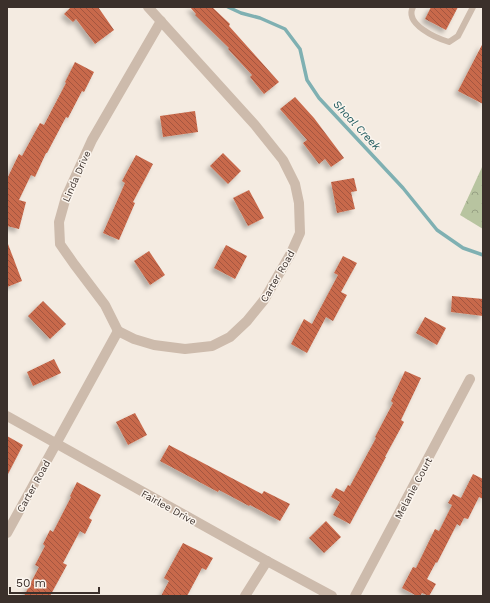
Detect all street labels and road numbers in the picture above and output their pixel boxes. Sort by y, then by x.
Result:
street label: Linda Drive [60,149,93,203]
street label: Carter Road [258,248,297,304]
street label: Melanie Court [393,455,435,521]
street label: Carter Road [15,458,52,514]
street label: Fairlee Drive [139,488,198,527]

